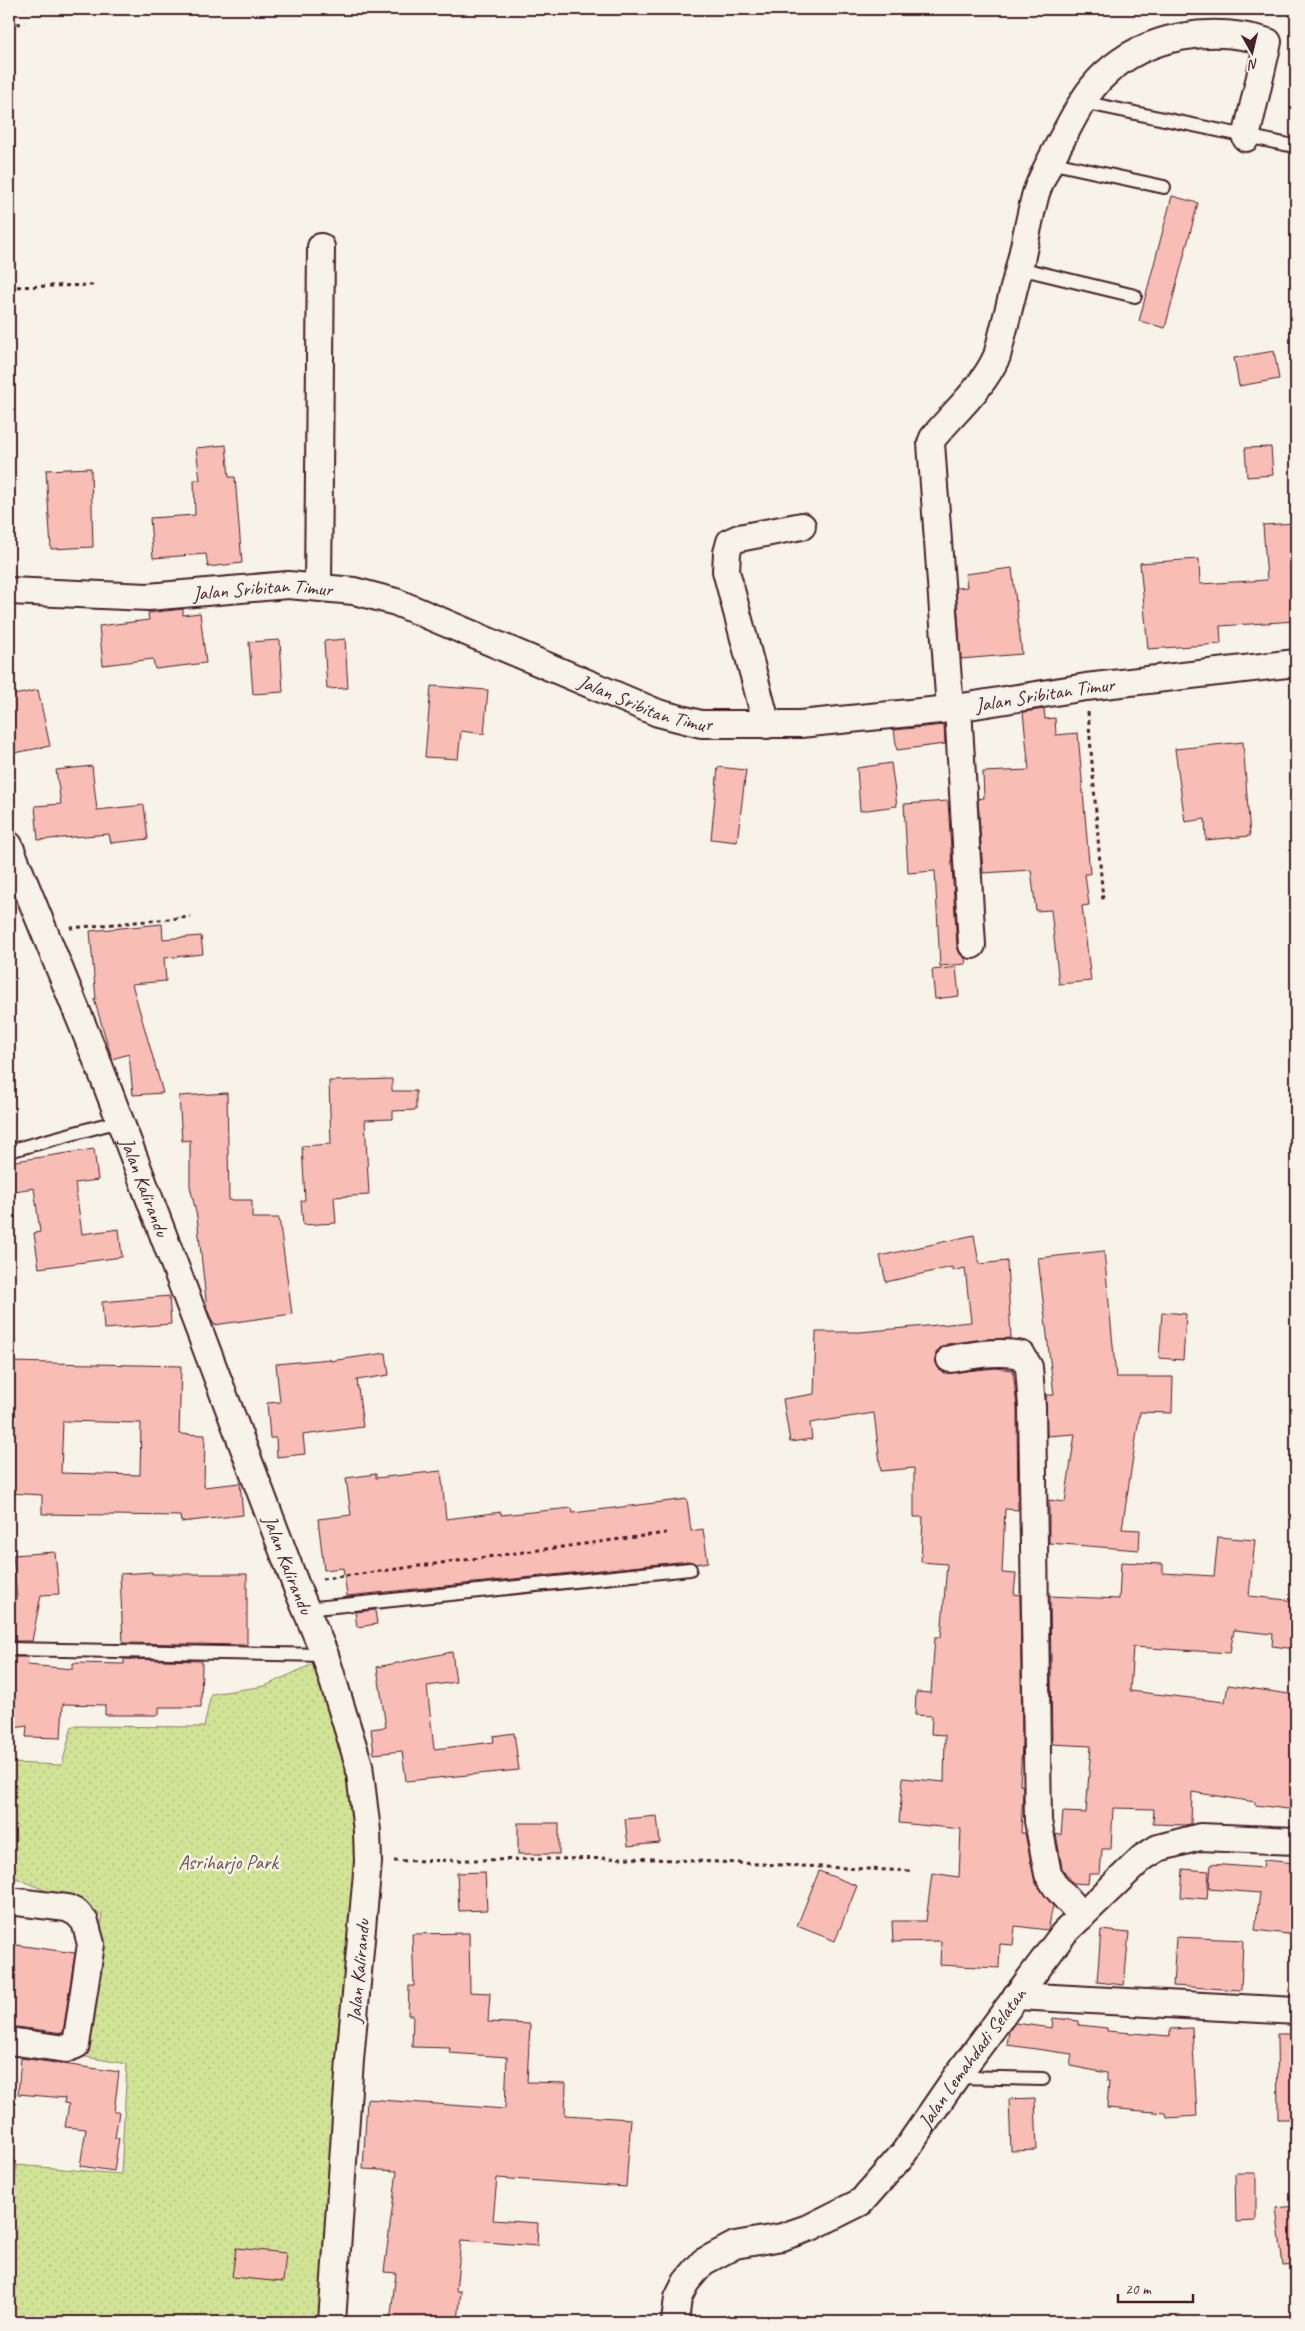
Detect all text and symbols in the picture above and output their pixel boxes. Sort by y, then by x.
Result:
north arrow [1228,28,1278,78]
text: N [1246,55,1259,74]
street label: Jalan Sribitan Timur [191,573,335,606]
street label: Jalan Sribitan Timur [574,668,714,738]
street label: Jalan Sribitan Timur [973,672,1117,718]
street label: Jalan Kalirandu [114,1133,175,1242]
street label: Jalan Kalirandu [257,1511,319,1619]
park label: Asriharjo Park [178,1850,279,1875]
street label: Jalan Kalirandu [341,1917,376,2025]
street label: Jalan Lemahdadi Selatan [912,1982,1032,2134]
scale bar [1118,2271,1192,2303]
text: 20 m [1125,2280,1152,2299]

